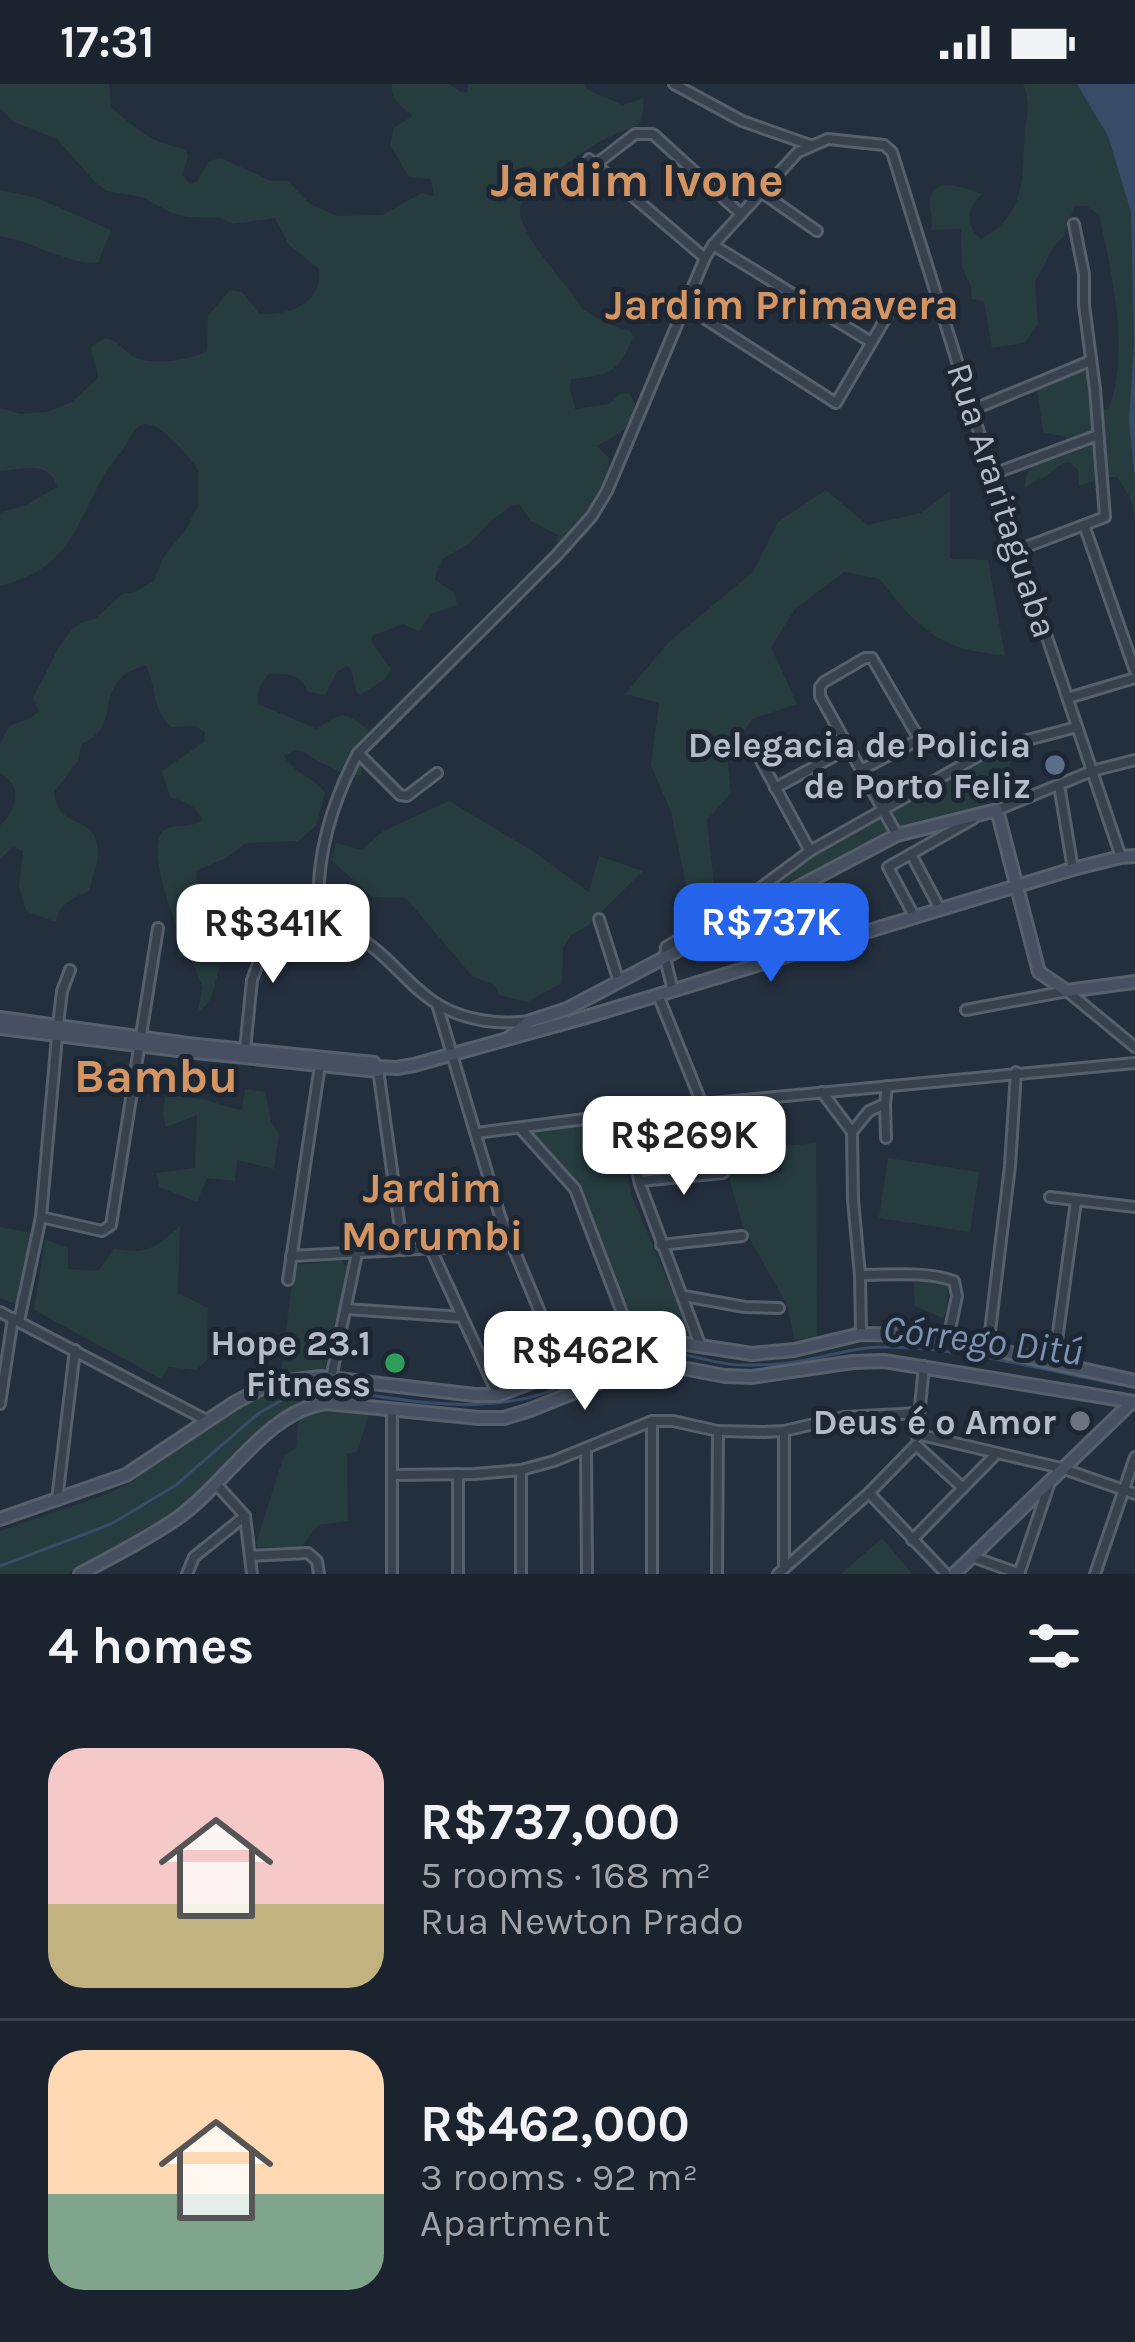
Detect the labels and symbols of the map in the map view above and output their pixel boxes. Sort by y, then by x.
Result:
district label: Jardim Ivone [490,152,784,208]
district label: Jardim Primavera [605,280,959,330]
street label: Rua Araritaguaba [938,358,1066,643]
place label: Delegacia de Policia de Porto Feliz [688,724,1031,807]
marker: Delegacia de Policia de Porto Feliz [1042,752,1068,778]
pin: R$737K [673,883,869,985]
pin: R$341K [175,884,371,986]
district label: Bambu [74,1048,238,1104]
pin: R$269K [586,1096,782,1198]
district label: Jardim Morumbi [341,1163,523,1261]
water label: Córrego Ditú [880,1305,1085,1375]
pin: R$462K [487,1311,683,1413]
place label: Hope 23.1 Fitness [210,1322,371,1405]
marker: Hope 23.1 Fitness [382,1350,408,1376]
place label: Deus é o Amor [813,1401,1056,1443]
marker: Deus é o Amor [1067,1408,1093,1434]

